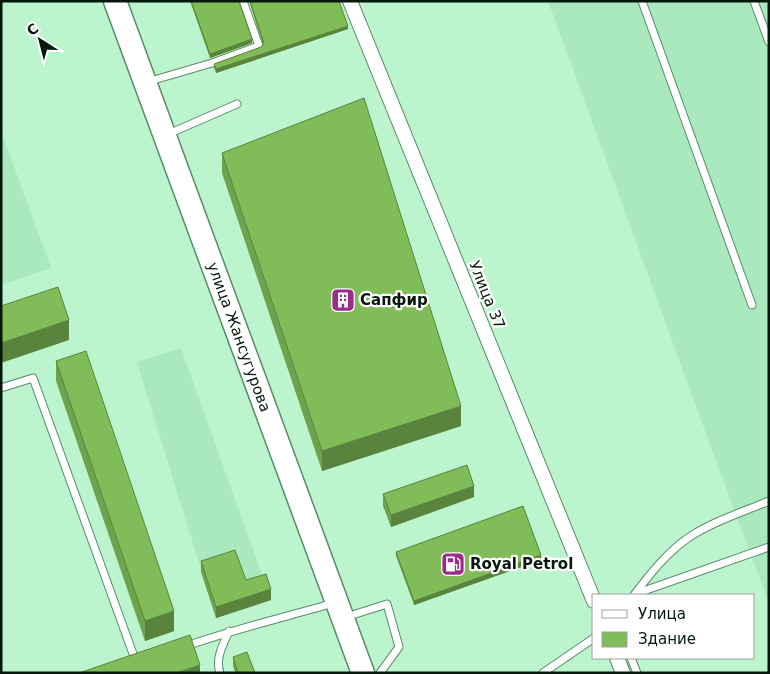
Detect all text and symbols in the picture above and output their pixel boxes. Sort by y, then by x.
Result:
north arrow [15,15,65,65]
text: С [23,20,41,39]
street label: Улица 37 [465,258,509,332]
street label: улица Жансугурова [203,260,275,414]
building icon: Сапфир [330,287,356,313]
place label: Сапфир [360,291,428,309]
fuel station icon: Royal Petrol [440,551,466,577]
place label: Royal Petrol [470,555,573,573]
legend [592,594,755,659]
text: Улица [638,605,686,623]
text: Здание [638,630,696,648]

